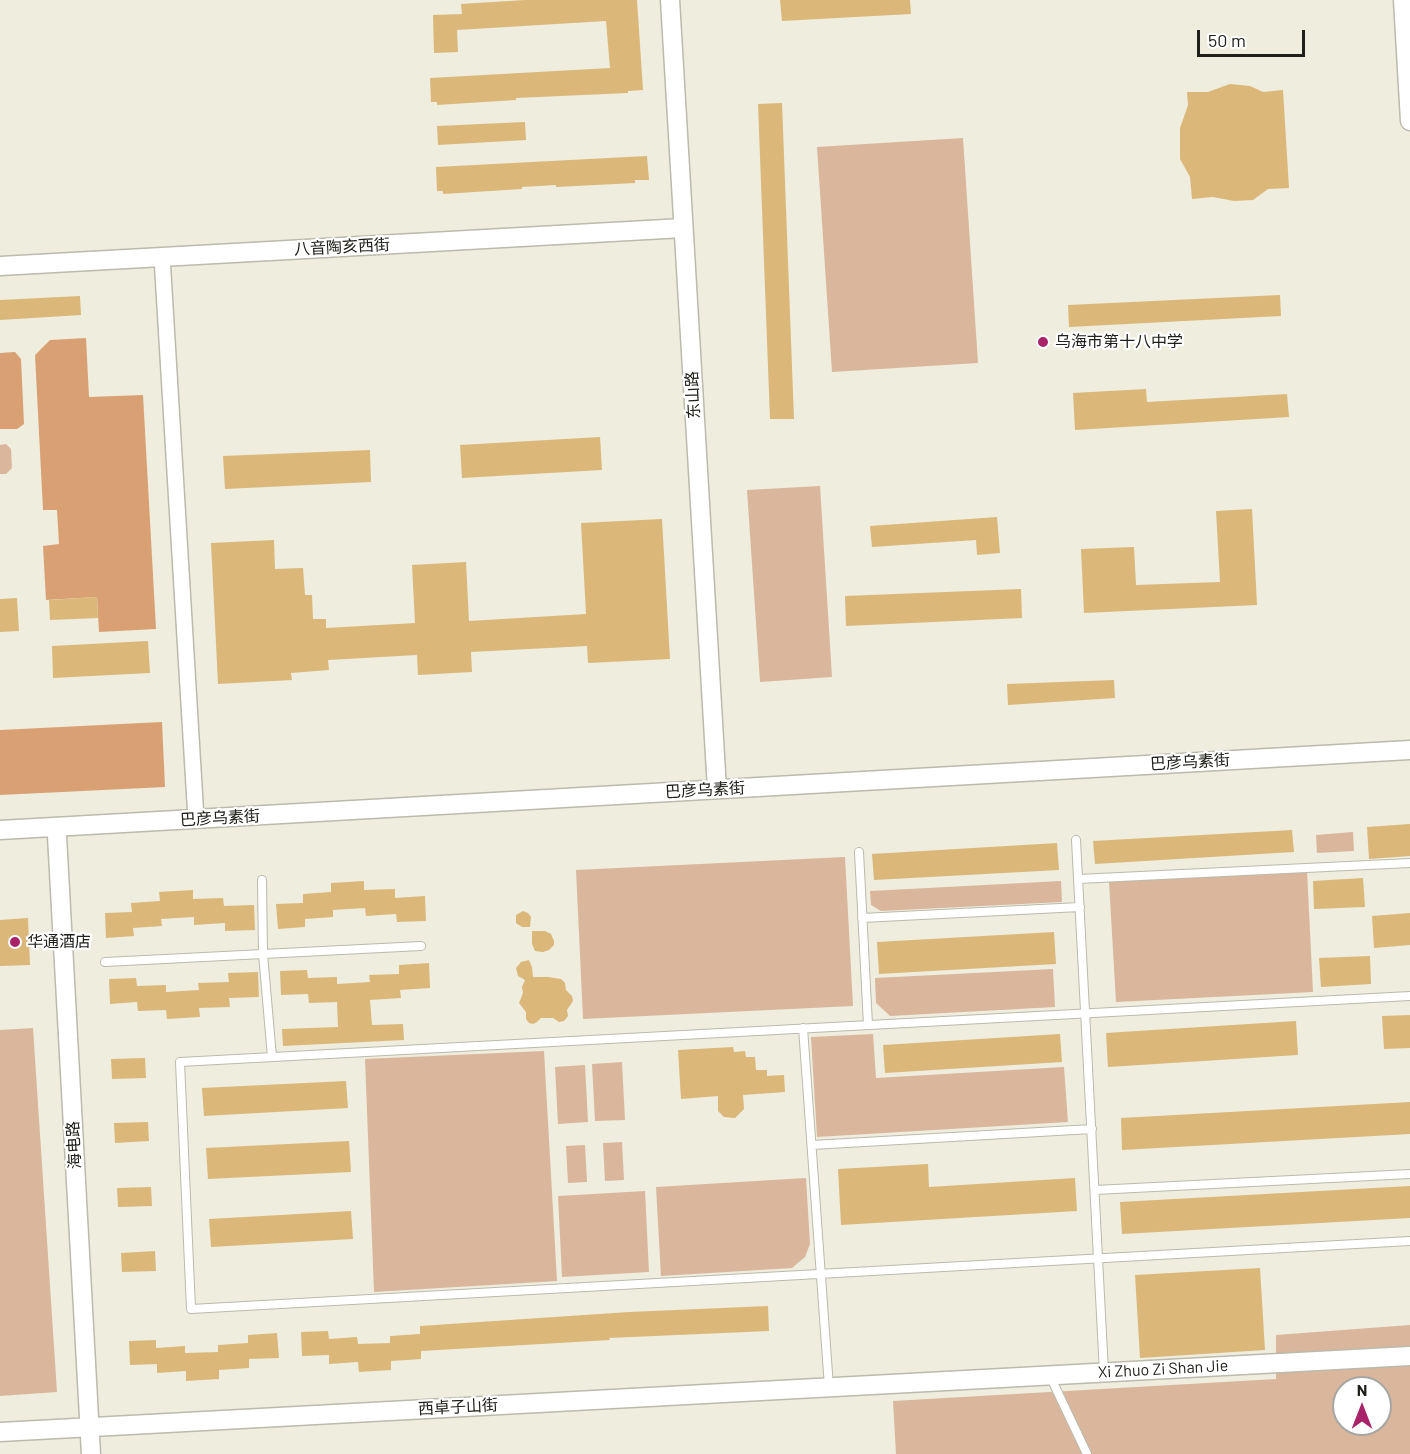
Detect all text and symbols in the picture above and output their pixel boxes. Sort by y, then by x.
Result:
scale bar [1200,18,1308,56]
text: 50 m [1208,29,1246,51]
street label: 八音陶亥西街 [294,235,390,259]
place label: 乌海市第十八中学 [1055,332,1183,352]
marker: 乌海市第十八中学 [1036,335,1050,349]
street label: 东山路 [682,371,704,419]
street label: 巴彦乌素街 [1150,750,1230,774]
street label: 巴彦乌素街 [665,778,745,802]
street label: 巴彦乌素街 [180,806,260,830]
place label: 华通酒店 [27,932,91,952]
marker: 华通酒店 [8,935,22,949]
street label: 海电路 [63,1121,85,1169]
street label: Xi Zhuo Zi Shan Jie [1097,1356,1229,1382]
north arrow [1332,1376,1392,1436]
text: N [1357,1380,1367,1399]
street label: 西卓子山街 [418,1395,498,1419]

